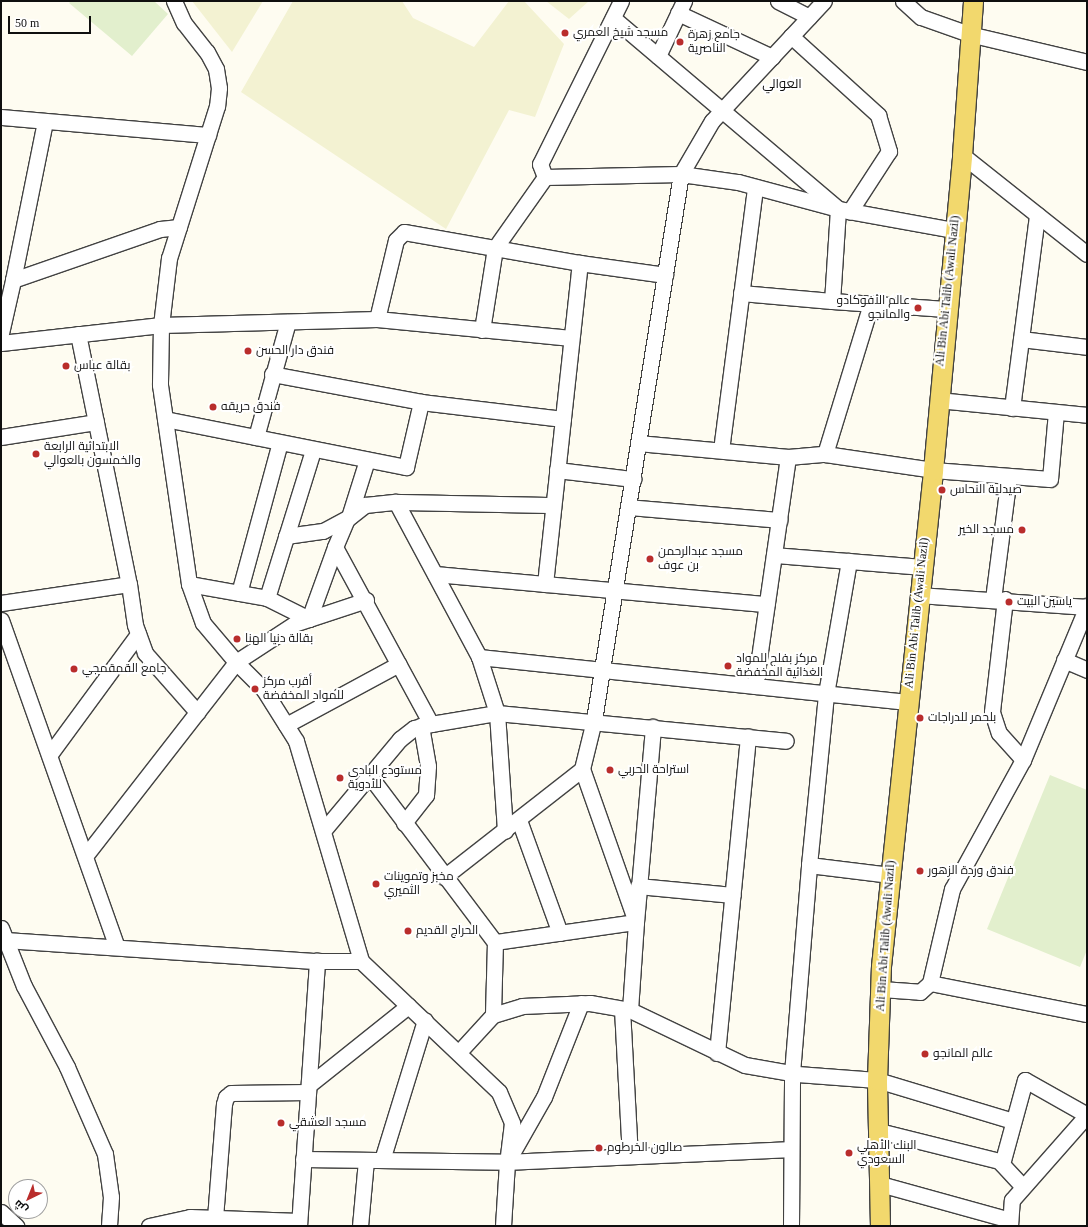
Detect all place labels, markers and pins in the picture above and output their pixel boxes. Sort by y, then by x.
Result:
place label: مسجد شيخ العمري [573,26,668,40]
marker: مسجد شيخ العمري [560,28,570,38]
place label: جامع زهرة الناصرية [688,28,740,56]
marker: جامع زهرة الناصرية [675,37,685,47]
place label: عالم الأفوكادو والمانجو [837,294,910,322]
marker: عالم الأفوكادو والمانجو [913,303,923,313]
place label: فندق دار الحسن [256,344,334,358]
marker: فندق دار الحسن [243,346,253,356]
place label: بقالة عباس [74,359,130,373]
marker: بقالة عباس [61,361,71,371]
place label: فندق حريقه [221,400,281,414]
marker: فندق حريقه [208,402,218,412]
place label: الابتدائية الرابعة والخمسون بالعوالي [44,440,141,468]
marker: الابتدائية الرابعة والخمسون بالعوالي [31,449,41,459]
place label: صيدلية النحاس [950,483,1022,497]
marker: صيدلية النحاس [937,485,947,495]
place label: مسجد الخير [958,523,1014,537]
marker: مسجد الخير [1017,525,1027,535]
place label: مسجد عبدالرحمن بن عوف [658,545,743,573]
marker: مسجد عبدالرحمن بن عوف [645,554,655,564]
place label: ياسين البيت [1017,595,1072,609]
marker: ياسين البيت [1004,597,1014,607]
place label: بقالة دنيا الهنا [245,632,313,646]
marker: بقالة دنيا الهنا [232,634,242,644]
place label: مركز بفلح للمواد الغذائية المخفضة [736,652,823,680]
marker: مركز بفلح للمواد الغذائية المخفضة [723,661,733,671]
place label: جامع القمقمجي [82,662,166,676]
marker: جامع القمقمجي [69,664,79,674]
place label: أقرب مركز للمواد المخفضة [263,675,344,703]
marker: أقرب مركز للمواد المخفضة [250,684,260,694]
place label: بلحمر للدراجات [928,711,996,725]
marker: بلحمر للدراجات [915,713,925,723]
place label: استراحة الحربي [618,763,689,777]
place label: مستودع البادى للأدوية [348,764,422,792]
marker: استراحة الحربي [605,765,615,775]
marker: مستودع البادى للأدوية [335,773,345,783]
place label: فندق وردة الزهور [928,864,1014,878]
marker: فندق وردة الزهور [915,866,925,876]
place label: مخبز وتموينات الثميري [384,870,454,898]
marker: مخبز وتموينات الثميري [371,879,381,889]
place label: الحراج القديم [416,924,478,938]
marker: الحراج القديم [403,926,413,936]
place label: عالم المانجو [933,1047,993,1061]
marker: عالم المانجو [920,1049,930,1059]
place label: مسجد العشقي [289,1116,366,1130]
marker: مسجد العشقي [276,1118,286,1128]
place label: البنك الأهلي السعودي [857,1139,917,1167]
place label: صالون الخرطوم [607,1141,682,1155]
marker: صالون الخرطوم [594,1143,604,1153]
marker: البنك الأهلي السعودي [844,1148,854,1158]

